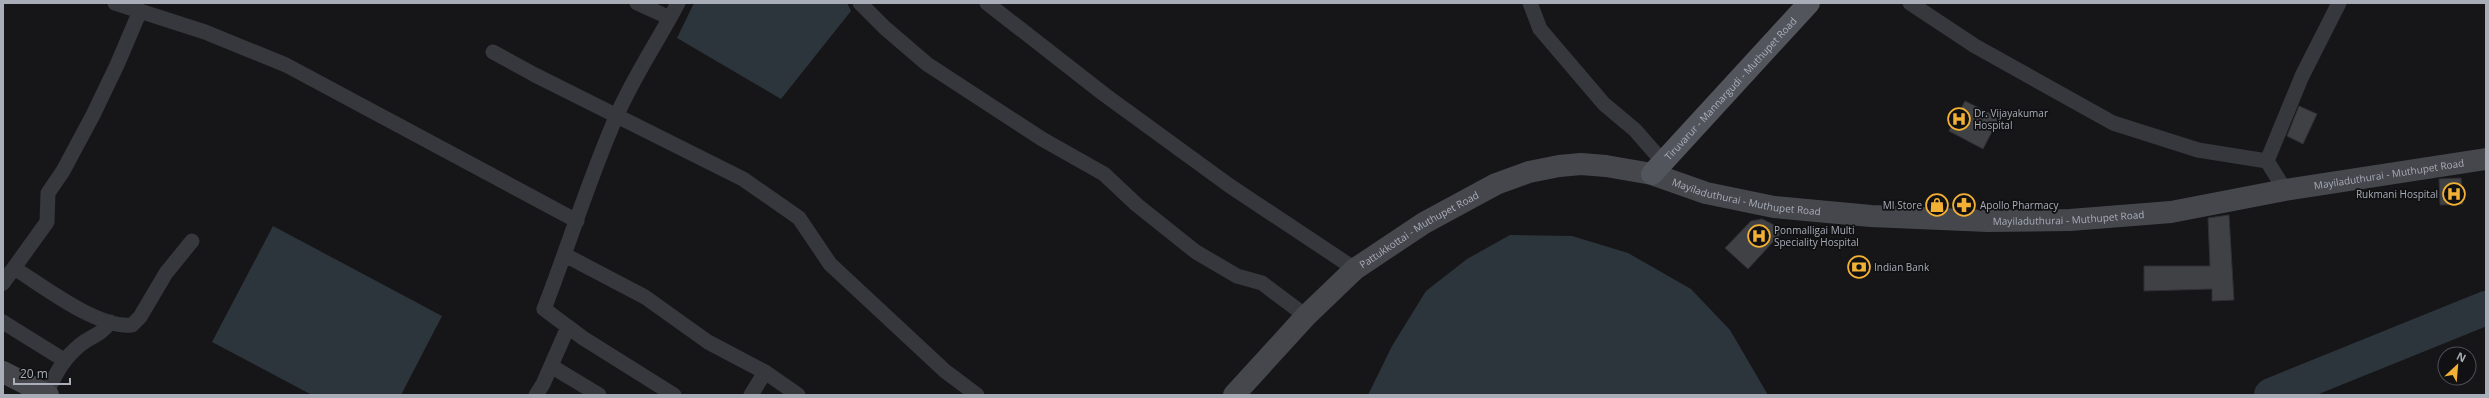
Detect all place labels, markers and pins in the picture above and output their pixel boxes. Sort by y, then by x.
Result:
hospital icon: Dr. Vijayakumar Hospital [1946,106,1972,132]
place label: Dr. Vijayakumar Hospital [1974,106,2048,132]
hospital icon: Rukmani Hospital [2441,181,2467,207]
place label: Rukmani Hospital [2356,187,2438,201]
shop icon: MI Store [1924,192,1950,218]
pharmacy icon: Apollo Pharmacy [1951,192,1977,218]
place label: MI Store [1883,198,1922,212]
place label: Apollo Pharmacy [1980,198,2060,212]
hospital icon: Ponmalligai Multi Speciality Hospital [1746,223,1772,249]
place label: Ponmalligai Multi Speciality Hospital [1774,223,1859,249]
bank icon: Indian Bank [1846,254,1872,280]
place label: Indian Bank [1874,260,1930,274]

